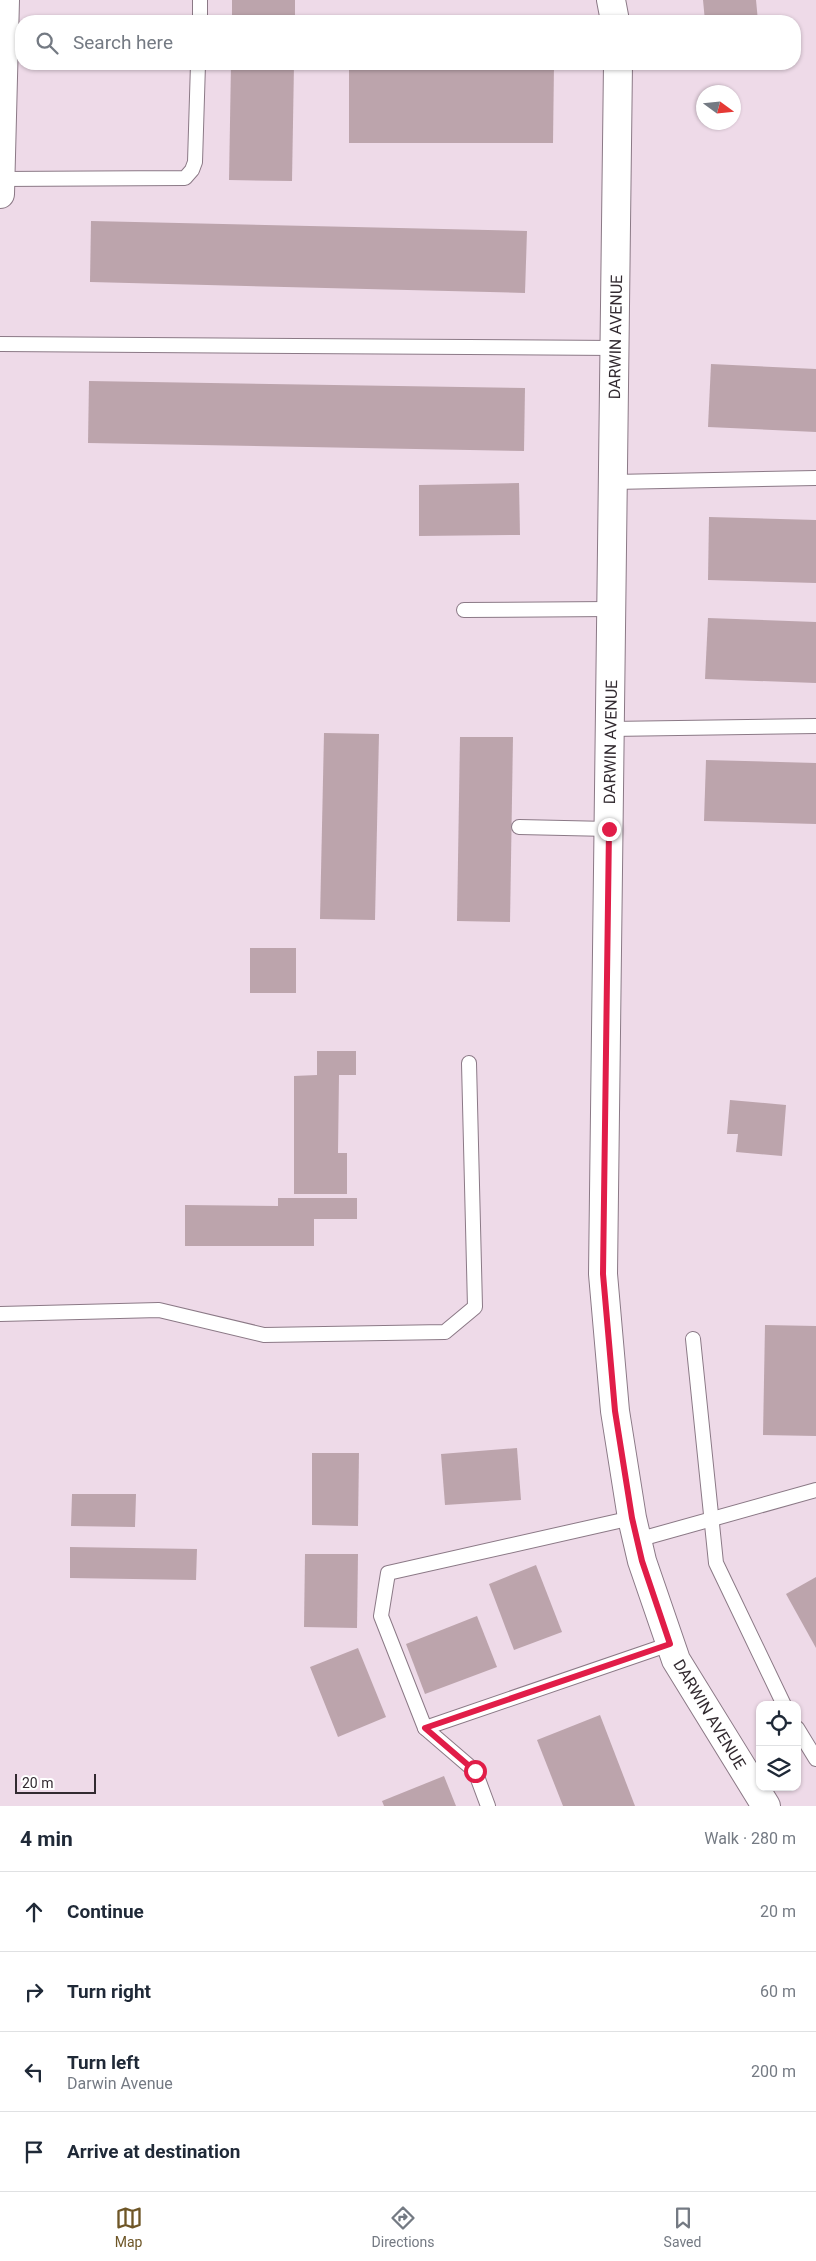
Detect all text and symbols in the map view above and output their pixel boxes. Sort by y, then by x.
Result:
search box [15,15,801,70]
icon: search [33,29,61,57]
text: Search here [73,31,173,54]
north arrow [696,85,741,130]
street label: DARWIN AVENUE [605,275,626,399]
street label: DARWIN AVENUE [600,680,621,804]
route end [598,818,621,841]
street label: DARWIN AVENUE [669,1656,750,1773]
map controls [756,1701,801,1791]
button: locate [756,1701,801,1746]
button: layers [756,1746,801,1791]
route start [464,1760,487,1783]
scale bar [15,1771,96,1794]
text: 20 m [22,1775,54,1791]
text: 4 min [20,1827,73,1851]
text: Walk · 280 m [704,1829,796,1848]
icon: ahead [20,1898,48,1926]
text: Continue [67,1900,144,1923]
text: 20 m [760,1902,796,1921]
icon: right [20,1978,48,2006]
text: Turn right [67,1980,151,2003]
text: 60 m [760,1982,796,2001]
text: Turn left [67,2051,140,2074]
icon: left [20,2058,48,2086]
text: 200 m [751,2062,796,2081]
text: Darwin Avenue [67,2074,173,2093]
icon: arrive [20,2138,48,2166]
text: Arrive at destination [67,2140,240,2163]
tab: Map [115,2204,143,2250]
tab: Directions [372,2204,435,2250]
tab: Saved [664,2204,701,2250]

